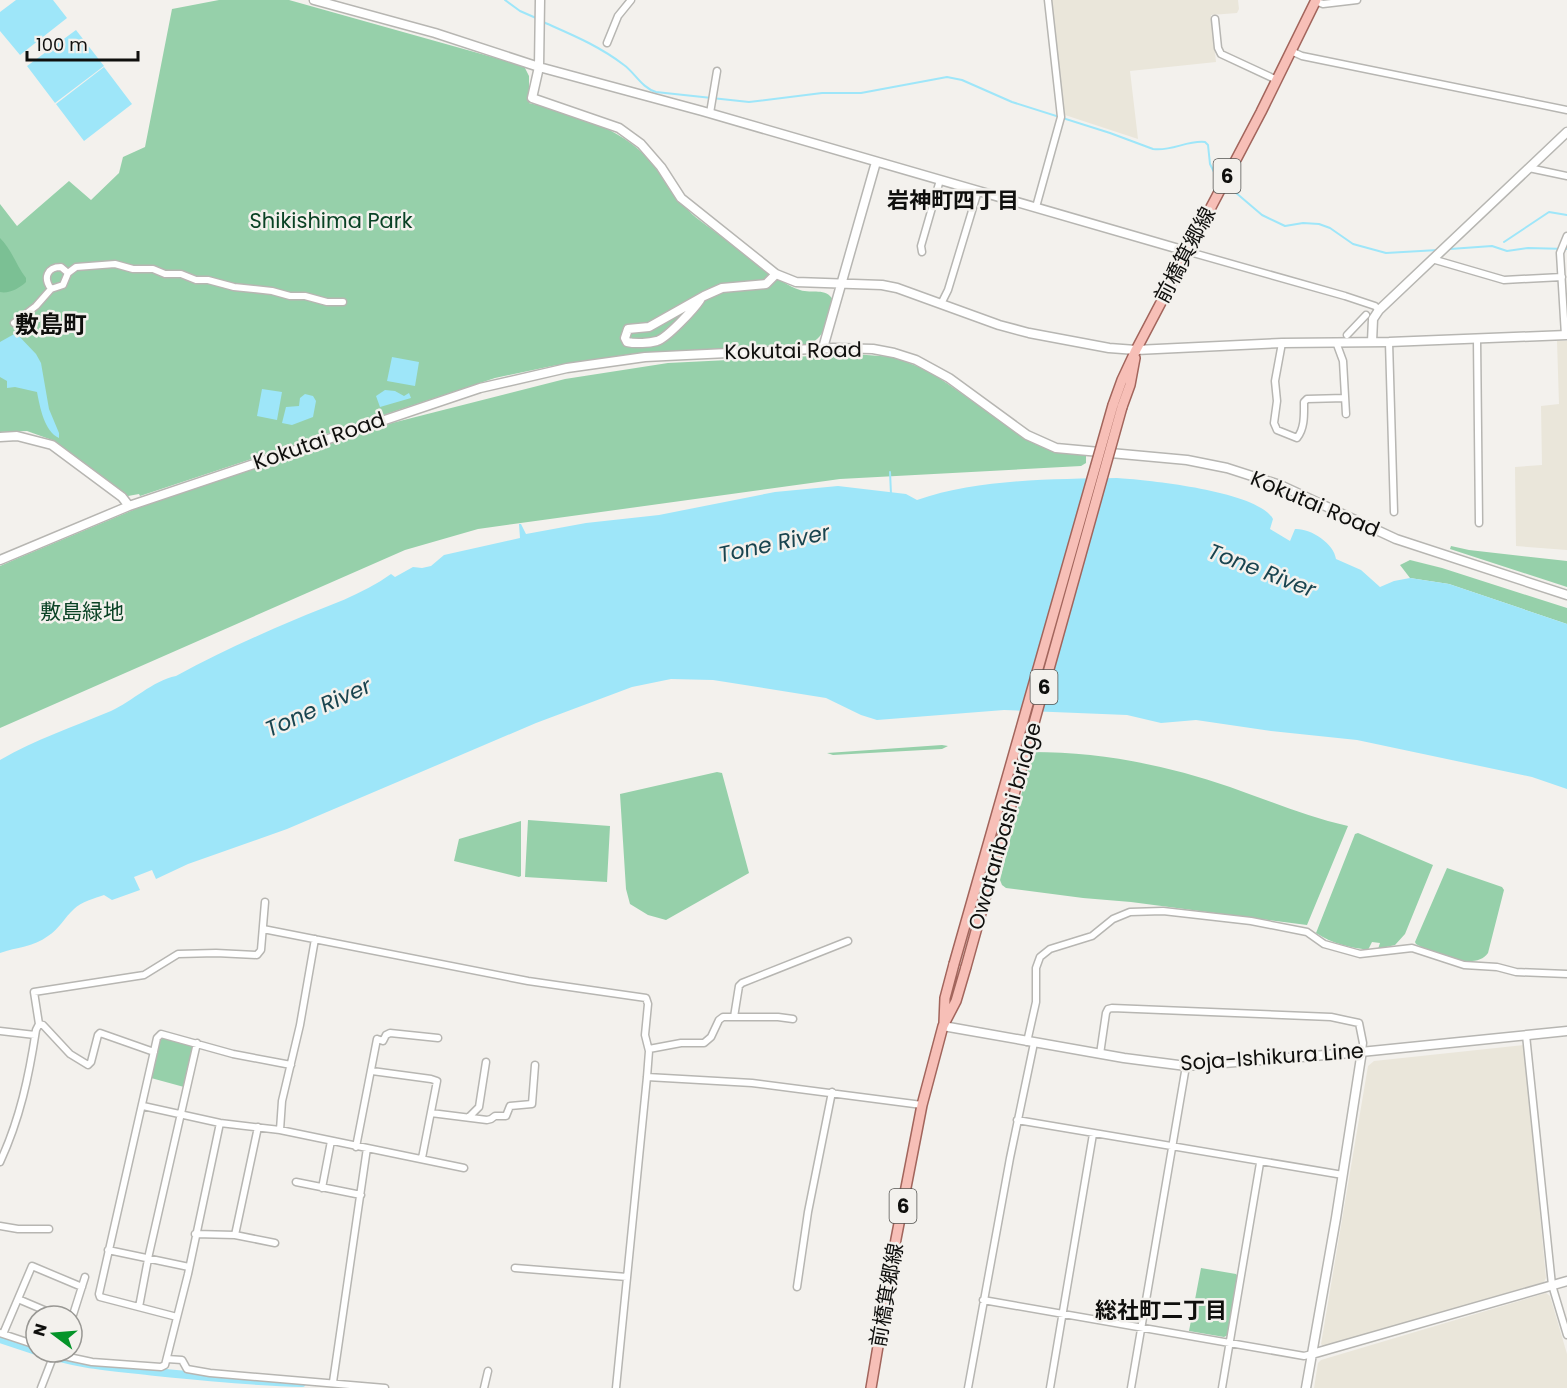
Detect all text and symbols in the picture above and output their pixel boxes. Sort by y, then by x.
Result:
scale bar [27,24,138,62]
text: 100 m [36,32,88,57]
road number: 6 [1214,159,1240,193]
district label: 岩神町四丁目 [887,185,1019,216]
street label: 前橋箕郷線 [1147,202,1222,308]
park label: Shikishima Park [250,206,413,235]
district label: 敷島町 [15,308,87,341]
street label: Kokutai Road [724,335,862,366]
street label: Kokutai Road [249,404,389,477]
street label: Kokutai Road [1246,463,1384,544]
water label: Tone River [716,516,833,570]
water label: Tone River [1203,536,1321,606]
park label: 敷島緑地 [40,597,124,626]
water label: Tone River [260,670,377,745]
road number: 6 [1030,670,1058,704]
street label: Owataribashi bridge [961,719,1048,933]
street label: Soja-Ishikura Line [1179,1036,1365,1077]
road number: 6 [890,1189,916,1223]
street label: 前橋箕郷線 [863,1241,910,1349]
district label: 総社町二丁目 [1095,1295,1227,1326]
north arrow [24,1304,84,1364]
text: N [27,1321,53,1339]

